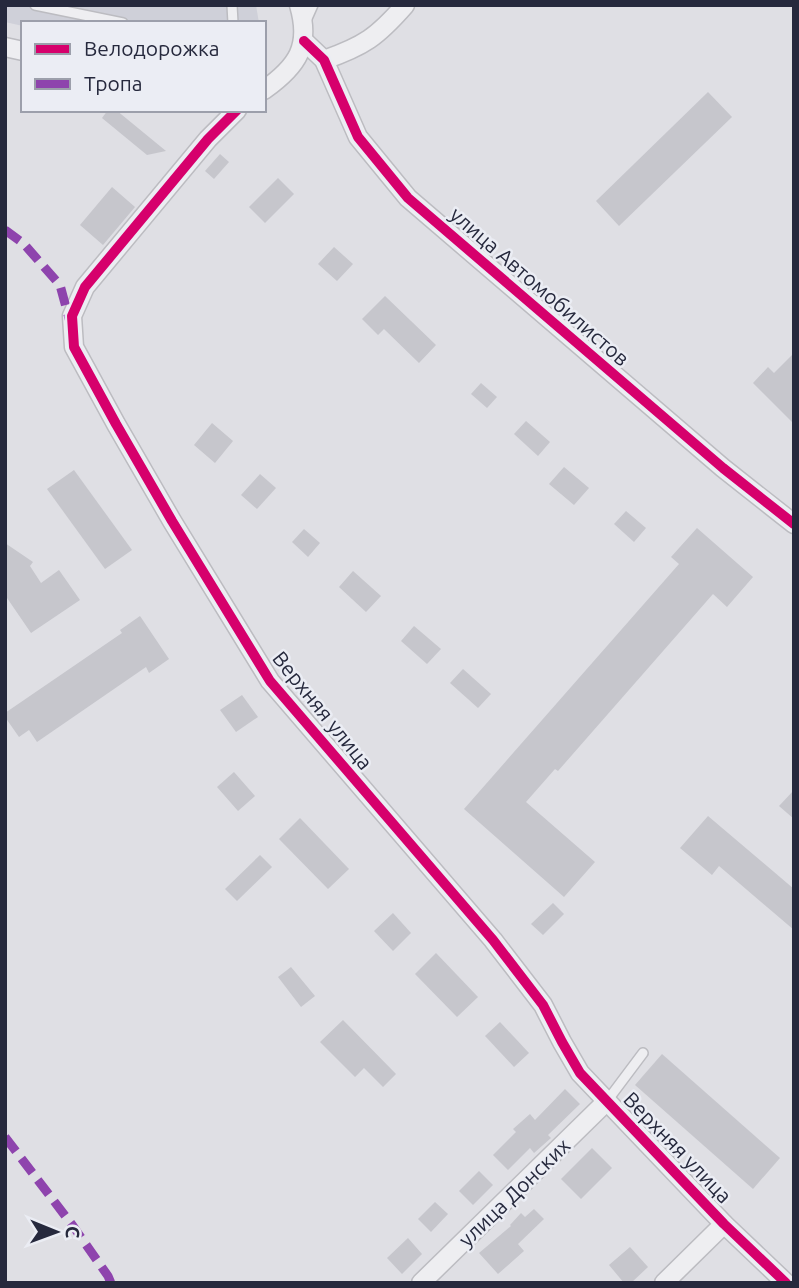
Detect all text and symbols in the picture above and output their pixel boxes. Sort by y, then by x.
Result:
legend [21,21,266,112]
text: Велодорожка [84,36,220,60]
text: Тропа [84,71,143,95]
street label: улица Автомобилистов [446,202,634,370]
street label: Верхняя улица [268,646,378,774]
street label: Верхняя улица [619,1087,737,1207]
street label: улица Донских [453,1133,575,1251]
north arrow [21,1197,91,1267]
text: С [62,1226,84,1239]

